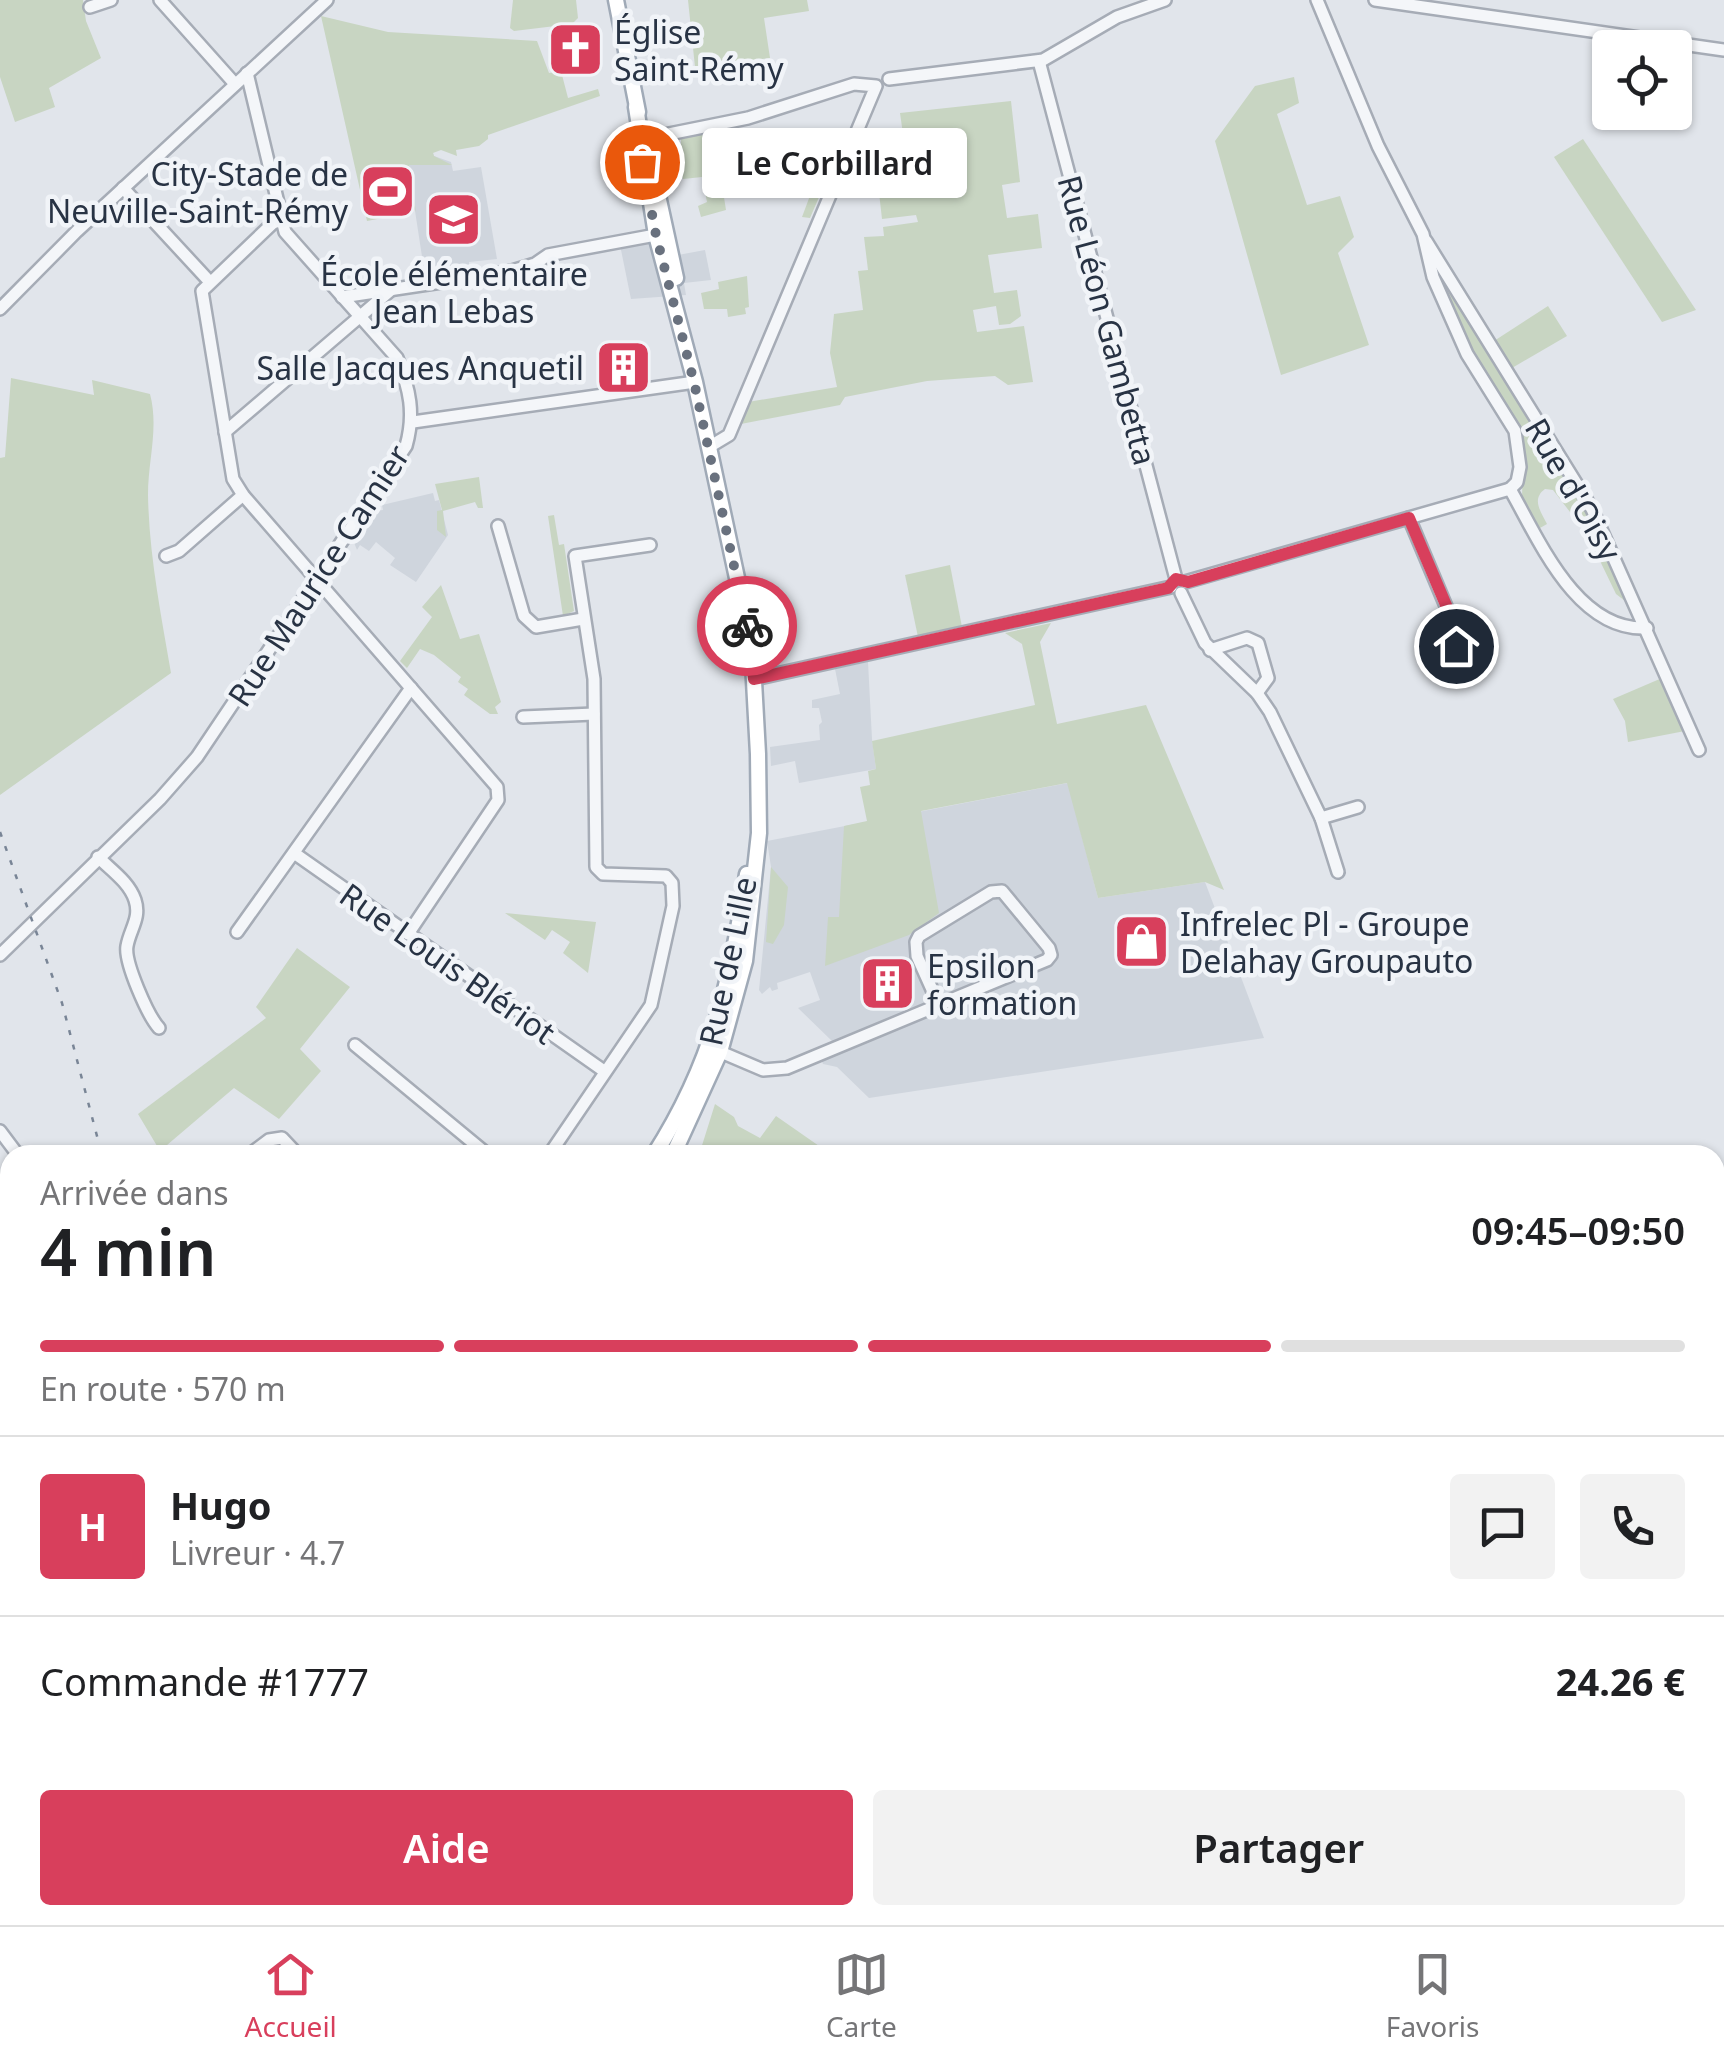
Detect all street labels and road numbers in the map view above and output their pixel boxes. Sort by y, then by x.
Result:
street label: Rue Léon Gambetta [1049,170,1167,470]
street label: Rue d'Oisy [1516,410,1632,569]
street label: Rue Maurice Camier [217,436,419,714]
street label: Rue Louis Blériot [332,873,564,1053]
street label: Rue de Lille [688,873,766,1049]

